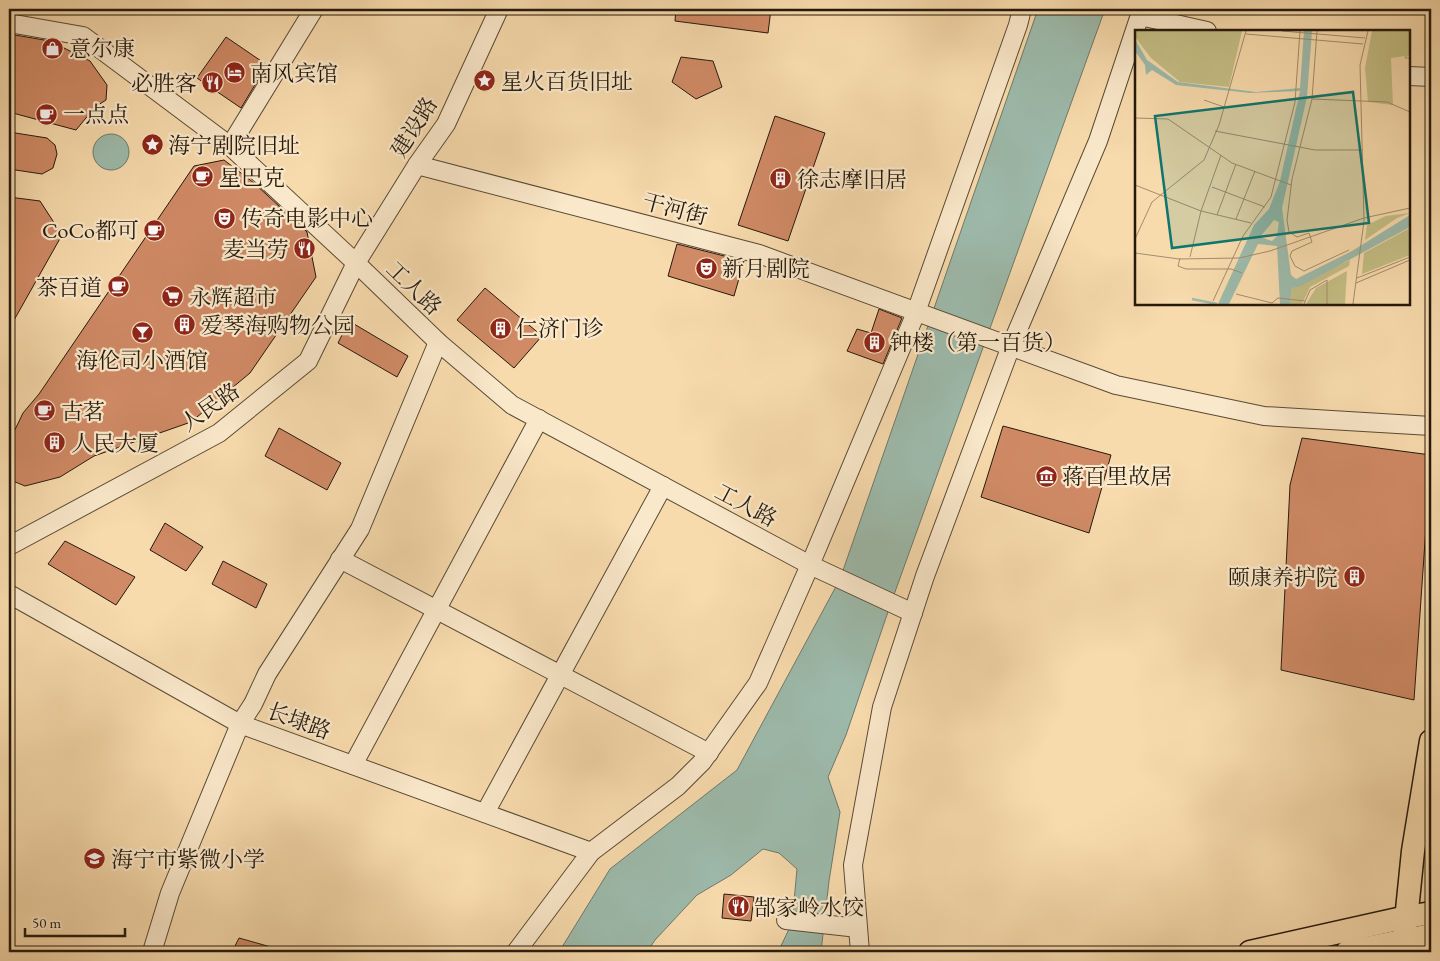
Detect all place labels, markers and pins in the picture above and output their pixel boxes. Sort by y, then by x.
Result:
place label: 意尔康 [69,34,135,63]
shop icon: 意尔康 [41,36,65,60]
place label: 南风宾馆 [250,59,338,88]
hotel icon: 南风宾馆 [222,61,246,85]
place label: 星火百货旧址 [501,67,633,96]
place label: 必胜客 [131,69,197,98]
place icon: 星火百货旧址 [473,69,497,93]
restaurant icon: 必胜客 [201,71,225,95]
place label: 一点点 [63,100,129,129]
cafe icon: 一点点 [35,102,59,126]
place label: 海宁剧院旧址 [168,131,300,160]
place icon: 海宁剧院旧址 [140,133,164,157]
place label: 星巴克 [219,163,285,192]
cafe icon: 星巴克 [191,165,215,189]
place label: 徐志摩旧居 [797,165,907,194]
building icon: 徐志摩旧居 [769,167,793,191]
place label: 传奇电影中心 [241,204,373,233]
theatre icon: 传奇电影中心 [213,206,237,230]
place label: CoCo都可 [42,216,139,245]
cafe icon: CoCo都可 [143,218,167,242]
place label: 麦当劳 [223,235,289,264]
restaurant icon: 麦当劳 [293,237,317,261]
place label: 新月剧院 [722,254,810,283]
theatre icon: 新月剧院 [694,256,718,280]
place label: 茶百道 [36,273,102,302]
cafe icon: 茶百道 [106,275,130,299]
place label: 永辉超市 [189,283,277,312]
supermarket icon: 永辉超市 [161,285,185,309]
place label: 爱琴海购物公园 [201,311,355,340]
building icon: 爱琴海购物公园 [173,313,197,337]
place label: 仁济门诊 [516,314,604,343]
building icon: 仁济门诊 [488,316,512,340]
bar icon: 海伦司小酒馆 [130,321,154,345]
place label: 钟楼（第一百货） [890,328,1066,357]
building icon: 钟楼（第一百货） [862,330,886,354]
place label: 海伦司小酒馆 [76,346,208,375]
place label: 古茗 [61,397,105,426]
cafe icon: 古茗 [33,399,57,423]
place label: 人民大厦 [71,429,159,458]
building icon: 人民大厦 [43,431,67,455]
place label: 蒋百里故居 [1062,462,1172,491]
museum icon: 蒋百里故居 [1034,464,1058,488]
place label: 颐康养护院 [1228,563,1338,592]
building icon: 颐康养护院 [1342,565,1366,589]
place label: 海宁市紫微小学 [111,845,265,874]
school or university icon: 海宁市紫微小学 [83,847,107,871]
place label: 郜家岭水饺 [754,893,864,922]
restaurant icon: 郜家岭水饺 [726,895,750,919]

